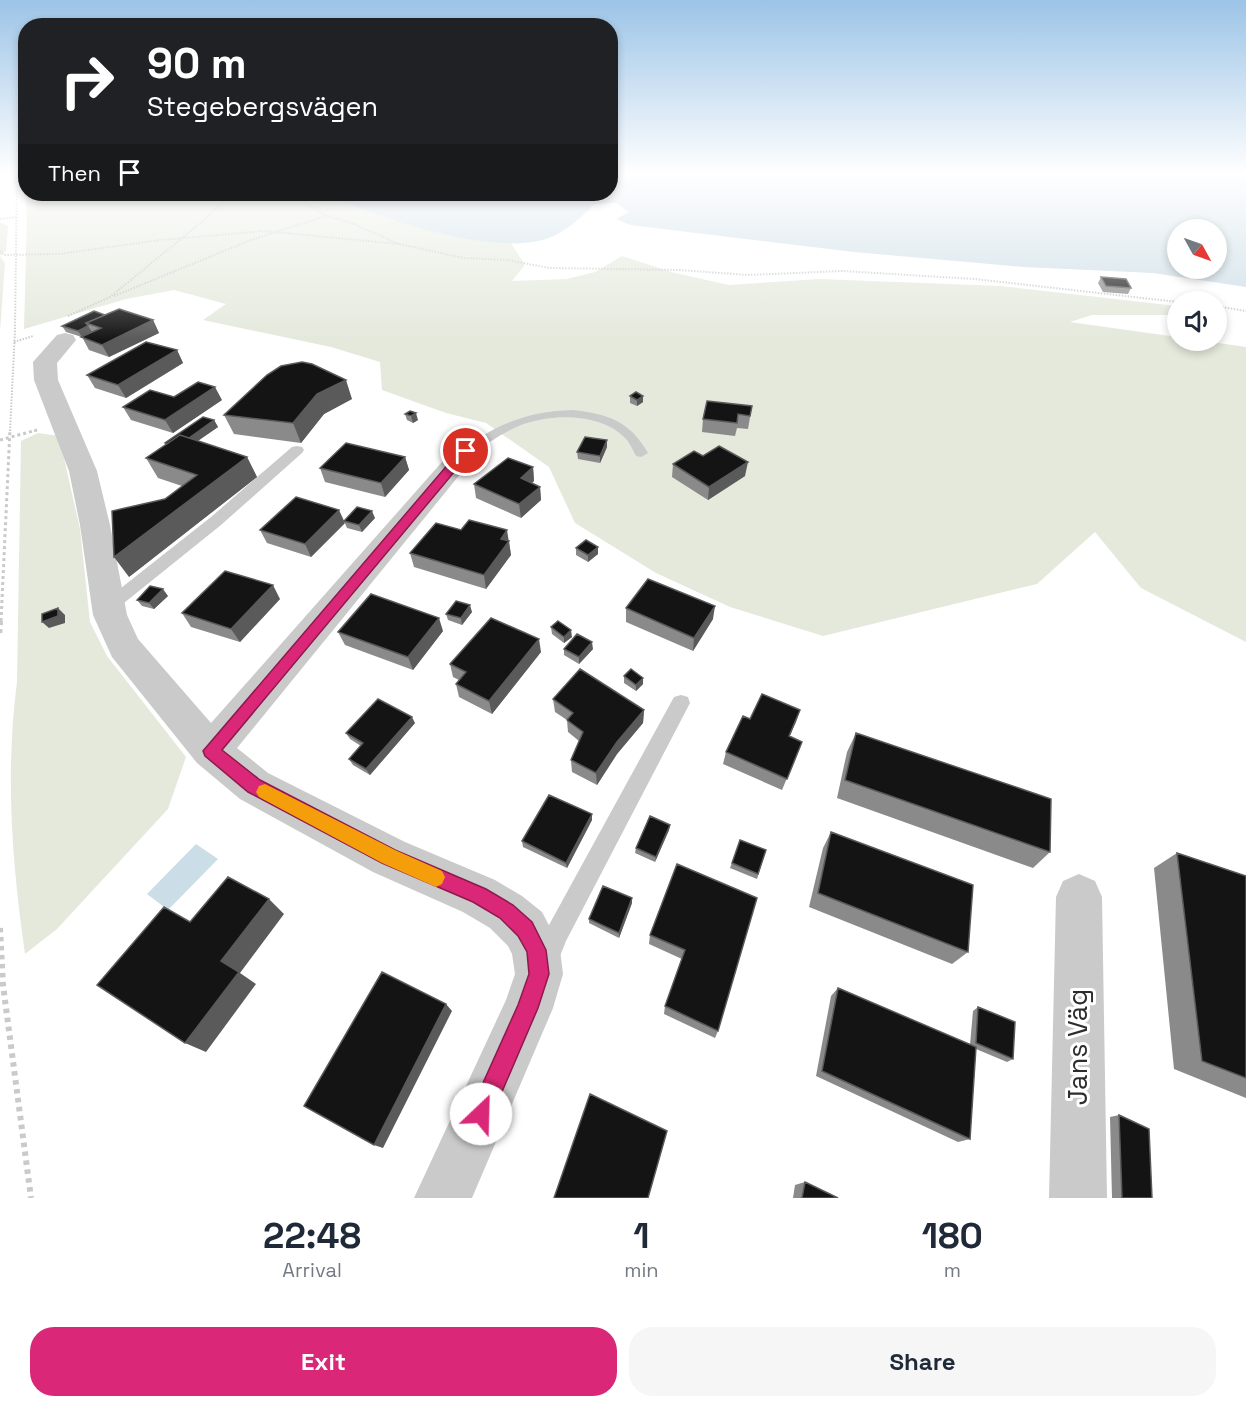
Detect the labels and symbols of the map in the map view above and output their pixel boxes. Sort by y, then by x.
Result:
north arrow [1167,219,1227,279]
pin [440,425,491,476]
street label: Jans Väg [1060,989,1095,1105]
position arrow [449,1082,513,1146]

